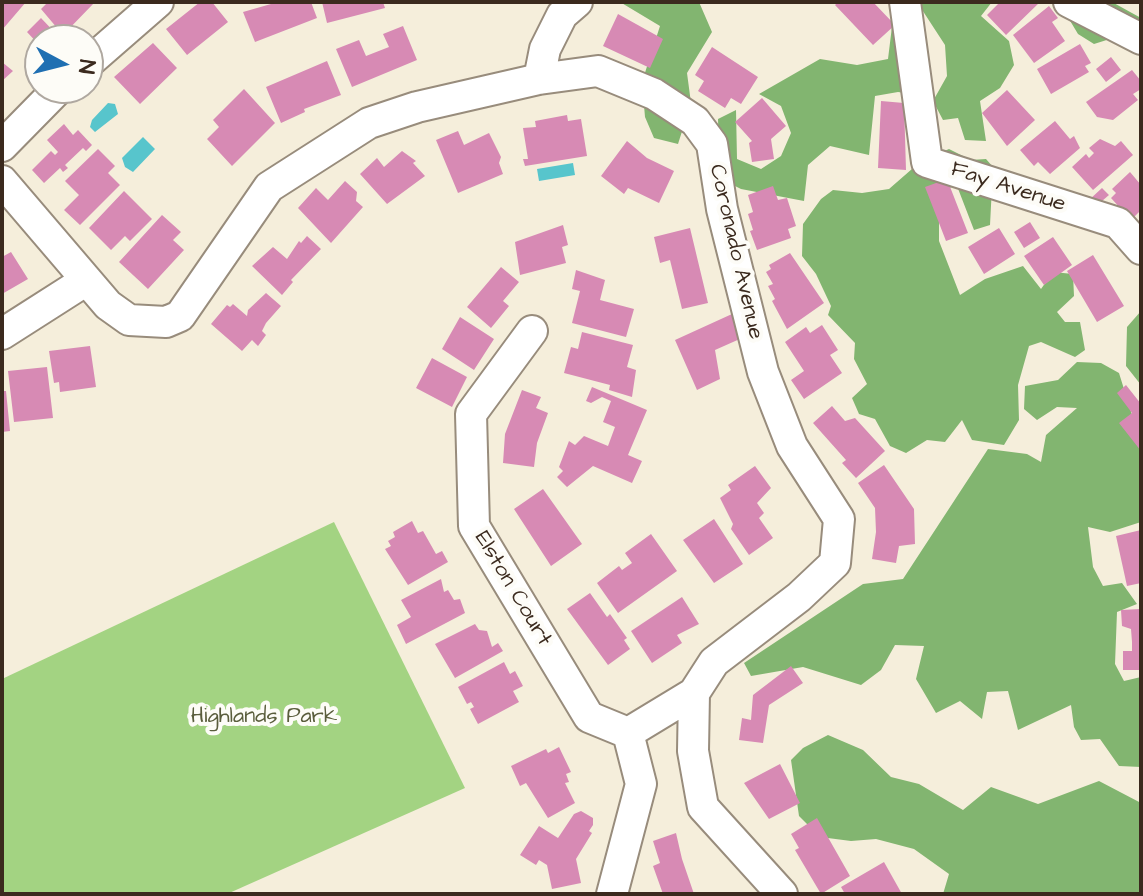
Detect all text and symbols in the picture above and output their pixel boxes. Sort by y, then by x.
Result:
north arrow [24,24,104,104]
text: N [70,58,103,75]
street label: Fay Avenue [947,157,1069,219]
street label: Coronado Avenue [702,162,768,342]
street label: Elston Court [468,527,556,651]
park label: Highlands Park [191,704,337,730]

